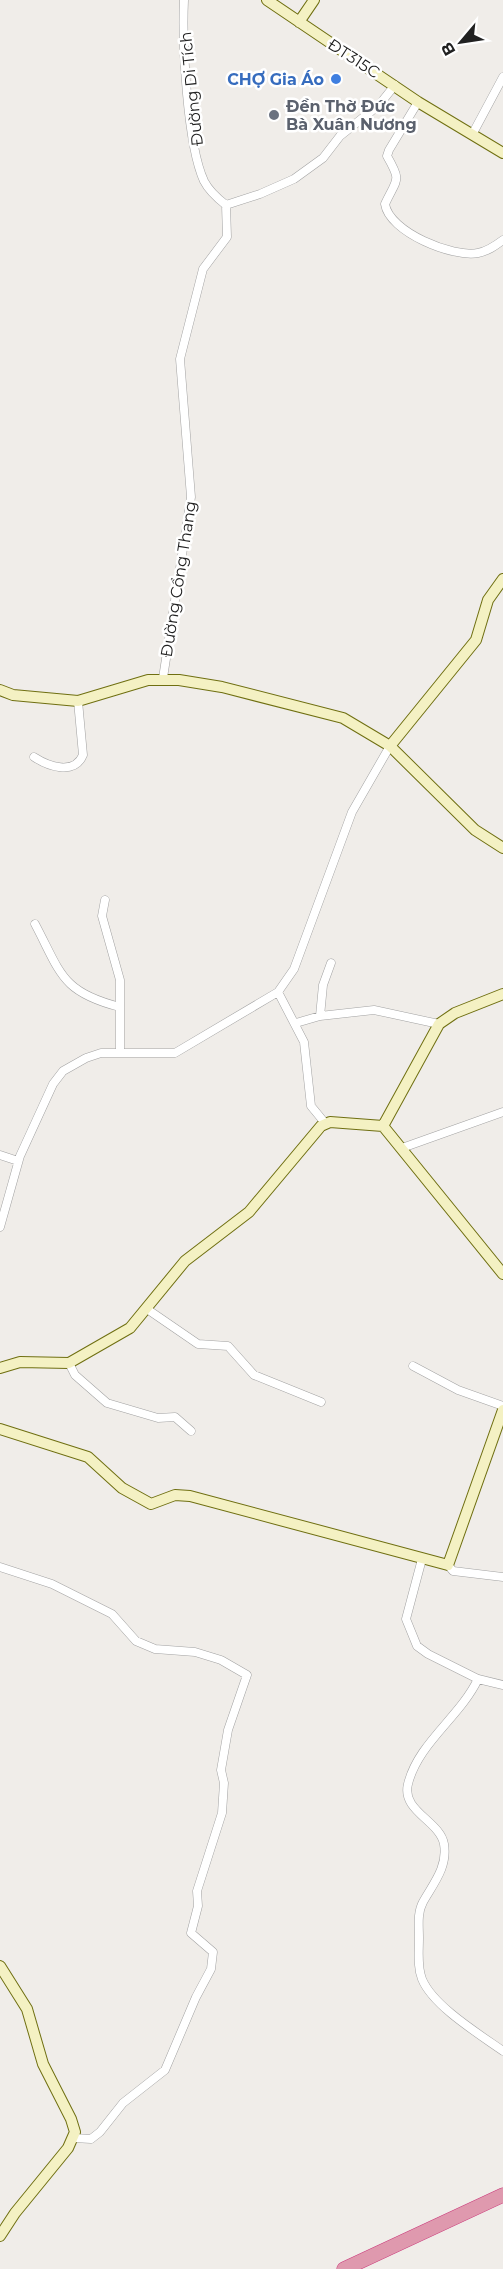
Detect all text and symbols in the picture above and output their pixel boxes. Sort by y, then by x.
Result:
north arrow [431,12,491,72]
street label: Đường Di Tích [176,31,207,147]
street label: ĐT315C [324,35,383,82]
text: B [437,39,460,59]
place label: CHỢ Gia Áo [227,70,324,89]
marker: CHỢ Gia Áo [329,72,343,86]
place label: Đền Thờ Đức Bà Xuân Nương [286,97,417,134]
marker: Đền Thờ Đức Bà Xuân Nương [267,108,281,122]
street label: Đường Cổng Thang [157,500,200,659]

